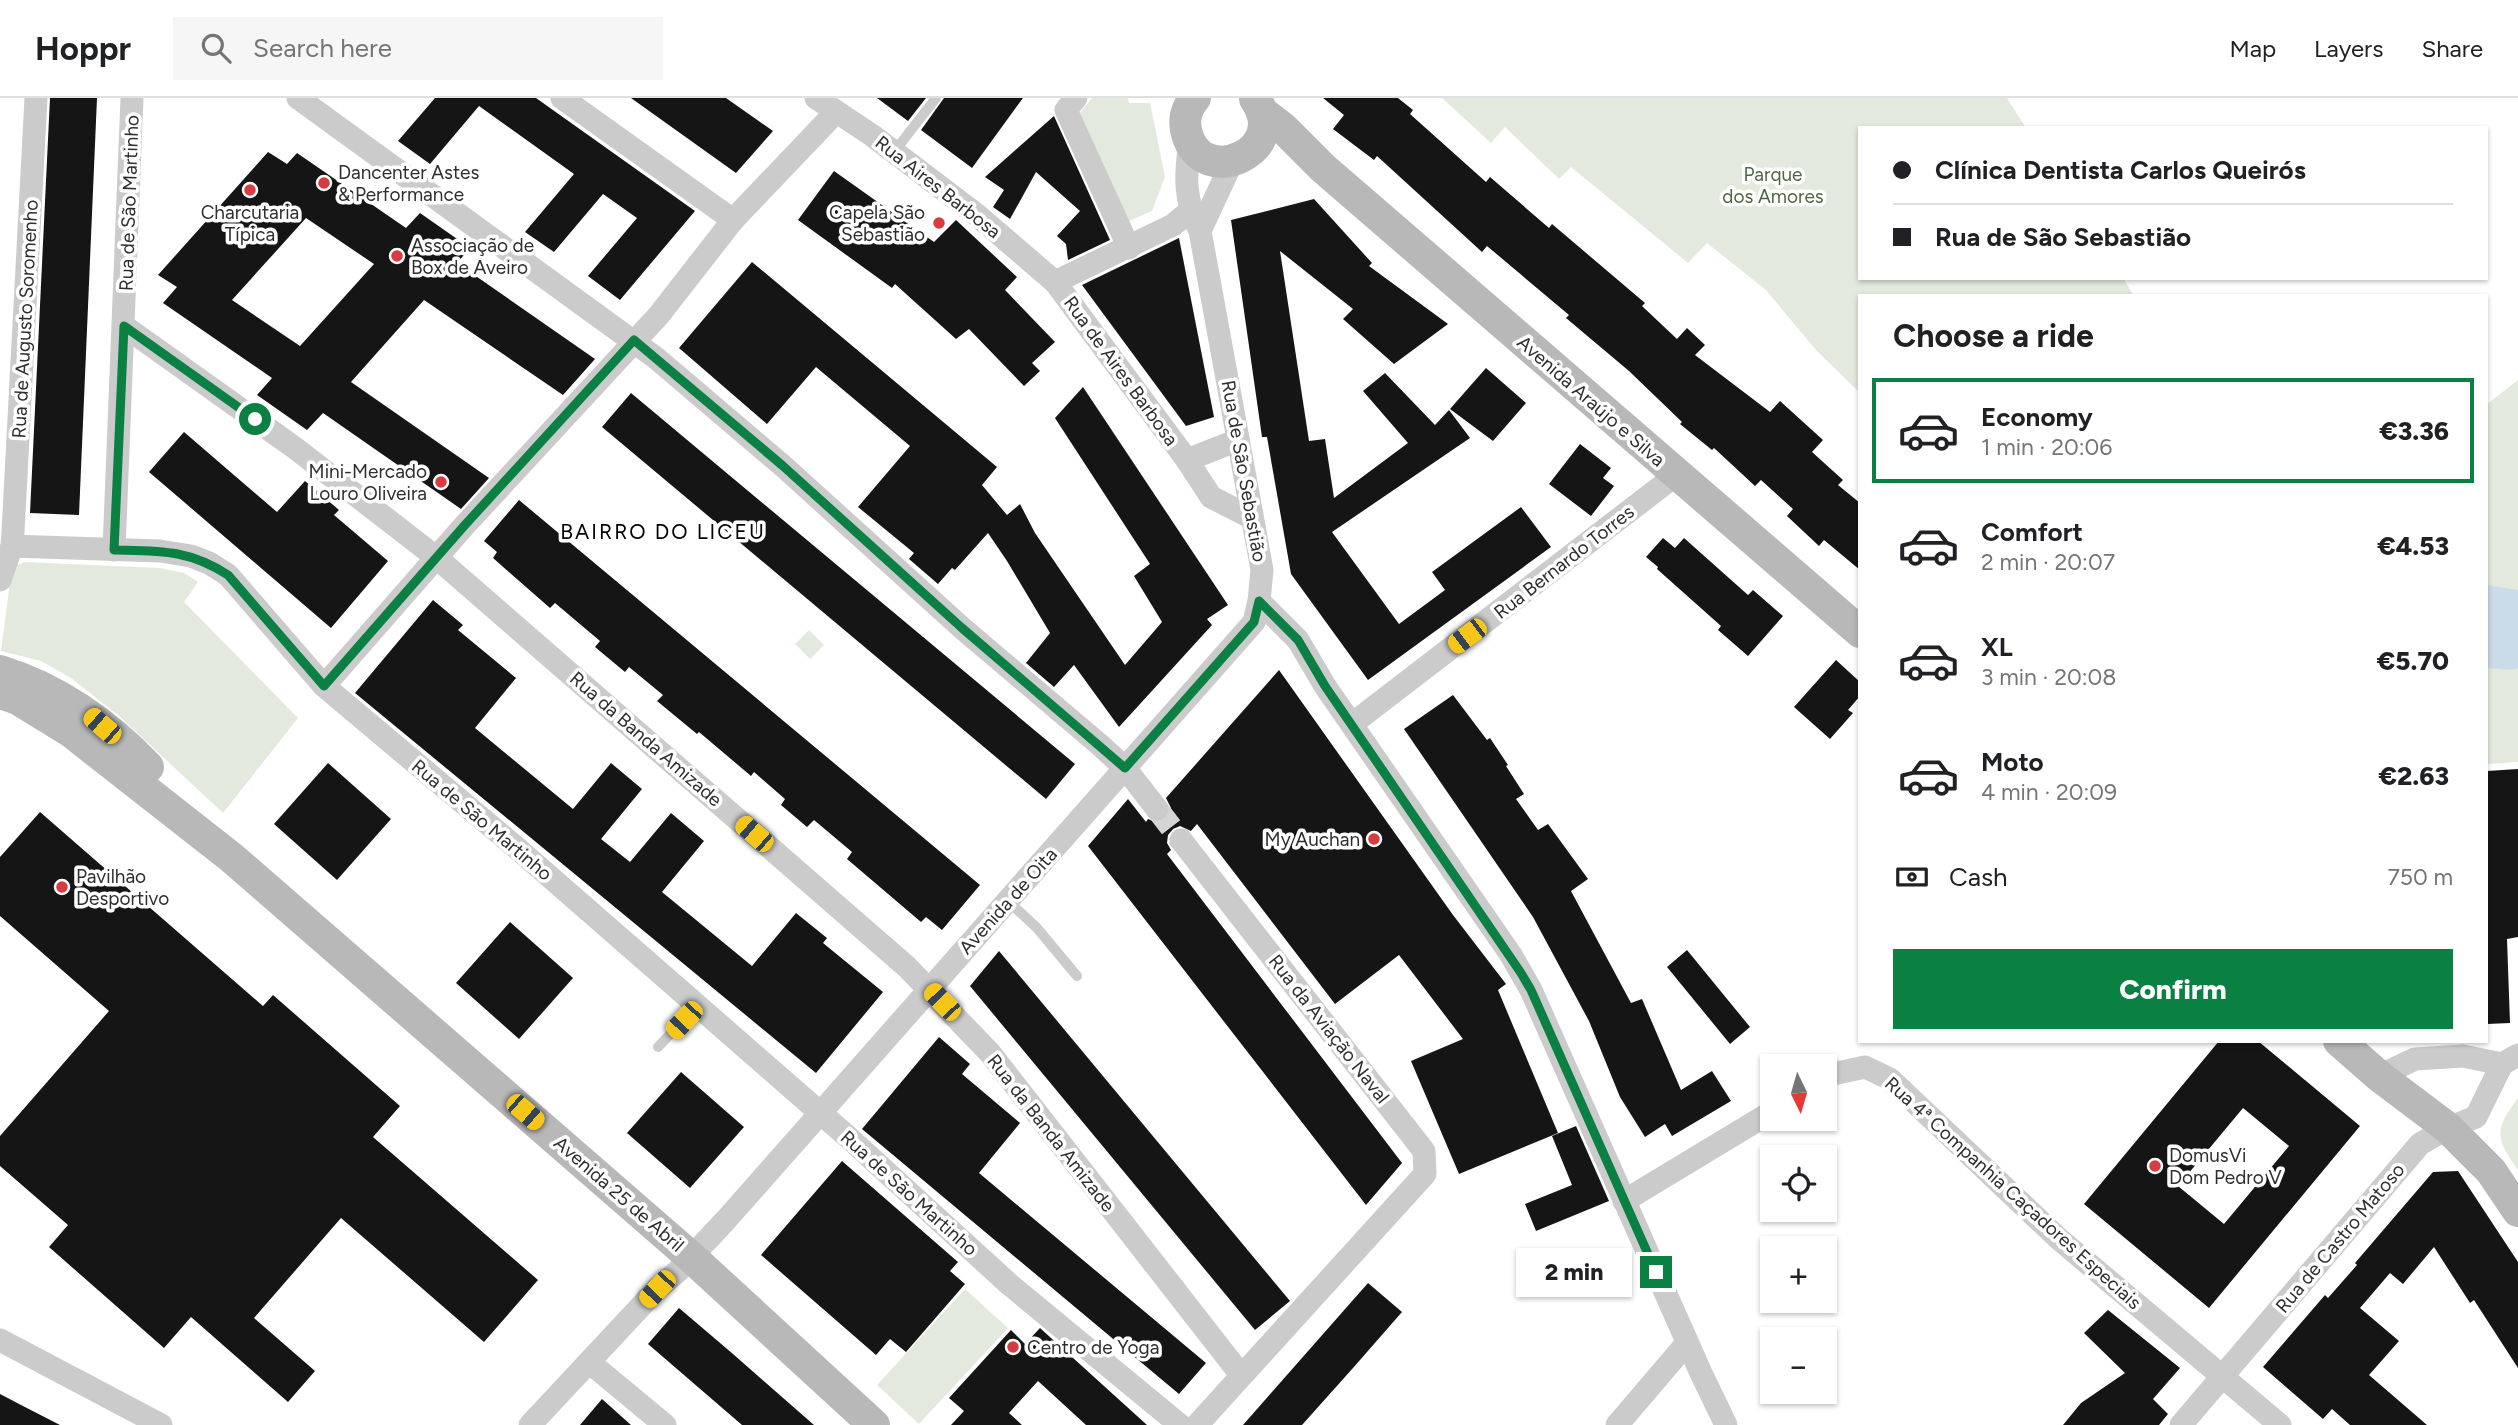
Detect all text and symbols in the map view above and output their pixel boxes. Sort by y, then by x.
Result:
search box [173,17,663,80]
text: Hoppr [35,29,131,68]
icon: search [197,29,235,67]
text: Search here [253,32,392,64]
text: Map [2229,34,2276,63]
text: Layers [2314,34,2383,63]
text: Share [2421,34,2483,63]
street label: Rua de São Martinho [114,115,144,291]
street label: Rua Aires Barbosa [871,131,1005,243]
text: Clínica Dentista Carlos Queirós [1935,154,2306,186]
place label: Dancenter Astes & Performance [338,161,479,206]
park label: Parque dos Amores [1722,163,1824,208]
marker: Dancenter Astes & Performance [316,175,332,191]
marker: Charcutaria Típica [242,182,258,198]
street label: Rua de Augusto Soromenho [7,199,43,439]
place label: Charcutaria Típica [201,201,299,246]
place label: Capela São Sebastião [829,201,925,246]
marker: Capela São Sebastião [931,215,947,231]
text: Rua de São Sebastião [1935,221,2191,253]
place label: Associação de Box de Aveiro [411,234,534,279]
marker: Associação de Box de Aveiro [389,248,405,264]
street label: Rua de Aires Barbosa [1059,292,1183,450]
text: Choose a ride [1893,317,2094,355]
street label: Avenida Araújo e Silva [1512,331,1670,471]
street label: Rua de São Sebastião [1217,378,1271,564]
icon: car [1897,399,1960,462]
text: Economy [1981,401,2093,433]
route start [239,403,271,435]
text: €3.36 [2379,415,2449,447]
text: 1 min · 20:06 [1981,433,2112,461]
place label: Mini-Mercado Louro Oliveira [309,460,427,505]
marker: Mini-Mercado Louro Oliveira [433,474,449,490]
street label: Rua Bernardo Torres [1489,500,1639,624]
icon: car [1897,514,1960,577]
text: Comfort [1981,516,2083,548]
district label: BAIRRO DO LICEU [560,519,766,544]
text: €4.53 [2377,530,2449,562]
text: 2 min · 20:07 [1981,548,2115,576]
car [1444,615,1491,657]
icon: car [1897,629,1960,692]
text: XL [1981,631,2013,663]
text: €5.70 [2377,645,2449,677]
text: 3 min · 20:08 [1981,663,2116,691]
street label: Rua da Banda Amizade [565,667,727,811]
car [80,704,125,748]
icon: car [1897,744,1960,807]
text: Moto [1981,746,2044,778]
street label: Rua de São Martinho [407,755,557,885]
text: €2.63 [2378,760,2449,792]
text: 4 min · 20:09 [1981,778,2117,806]
car [732,812,777,856]
place label: My Auchan [1265,828,1360,851]
marker: My Auchan [1366,831,1382,847]
street label: Avenida de Oita [954,843,1062,959]
icon: cash [1893,858,1931,896]
text: Cash [1949,861,2008,893]
text: 750 m [2387,863,2453,891]
place label: Pavilhão Desportivo [76,865,169,910]
marker: Pavilhão Desportivo [54,879,70,895]
button: Confirm [1893,949,2453,1029]
street label: Rua da Aviação Naval [1264,950,1394,1108]
car [920,980,965,1024]
car [662,997,707,1043]
street label: Rua da Banda Amizade [982,1050,1120,1216]
north arrow [1760,1054,1838,1130]
map controls [1760,1054,1837,1404]
street label: Rua 4ª Companhia Caçadores Especiais [1880,1072,2146,1314]
car [503,1090,548,1134]
street label: Rua de São Martinho [836,1126,982,1260]
street label: Avenida 25 de Abril [549,1131,689,1257]
place label: DomusVi Dom Pedro V [2169,1144,2282,1189]
button: locate [1760,1145,1837,1222]
marker: DomusVi Dom Pedro V [2147,1158,2163,1174]
street label: Rua de Castro Matoso [2271,1158,2409,1318]
button: + [1760,1236,1837,1313]
callout: 2 min [1516,1248,1632,1296]
route end [1640,1256,1672,1288]
text: 2 min [1545,1258,1603,1286]
car [635,1266,680,1312]
button: − [1760,1327,1837,1404]
place label: Centro de Yoga [1027,1336,1159,1359]
marker: Centro de Yoga [1005,1339,1021,1355]

